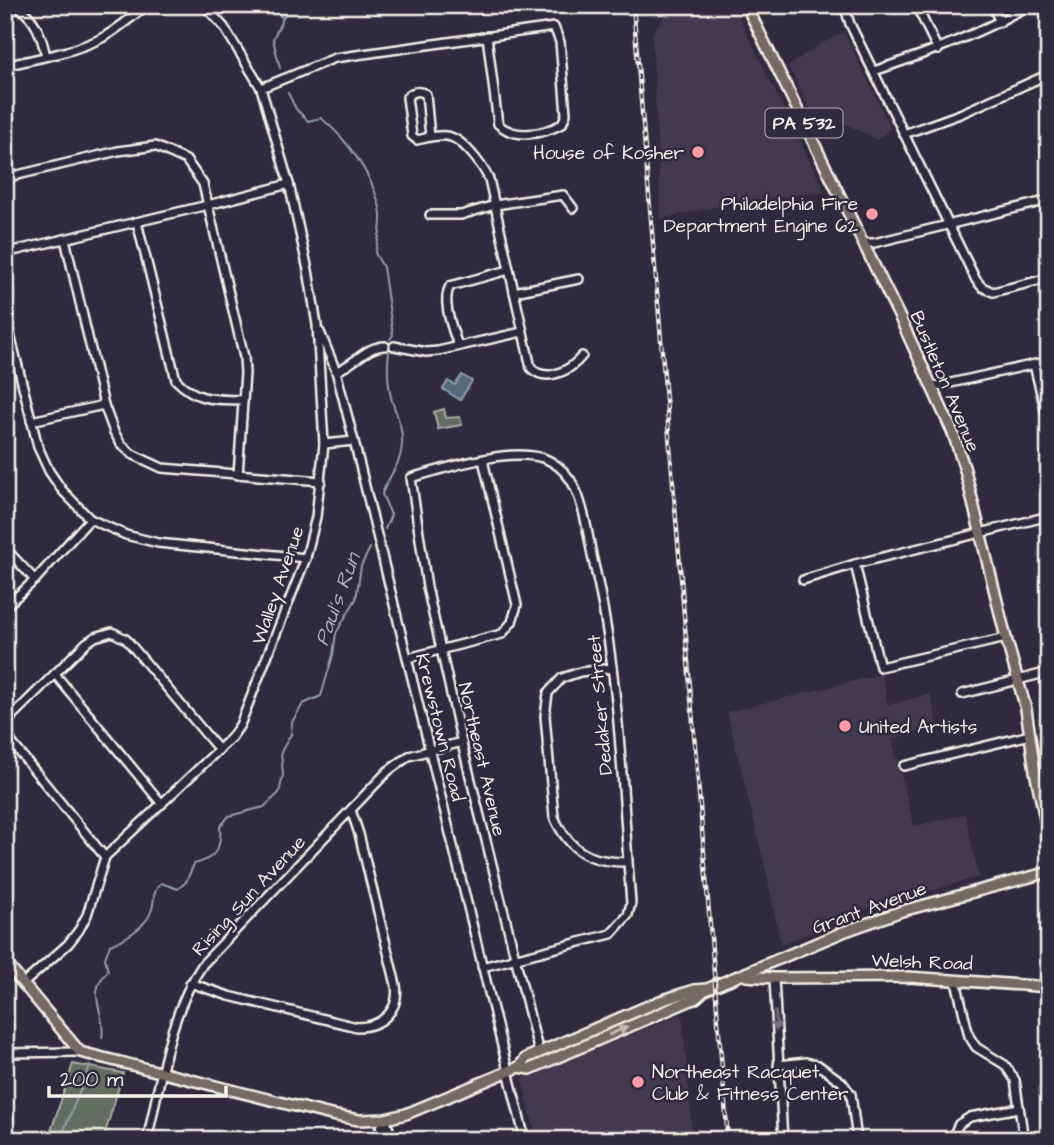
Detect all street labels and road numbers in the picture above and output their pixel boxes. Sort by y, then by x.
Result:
road number: PA 532 [766,109,842,138]
street label: Bustleton Avenue [903,307,987,456]
street label: Walley Avenue [246,523,312,649]
street label: Dedaker Street [581,633,620,776]
street label: Krewstown Road [408,651,471,804]
street label: Northeast Avenue [451,680,512,839]
street label: Rising Sun Avenue [186,830,313,963]
street label: Grant Avenue [809,875,930,942]
street label: Welsh Road [871,947,973,978]

